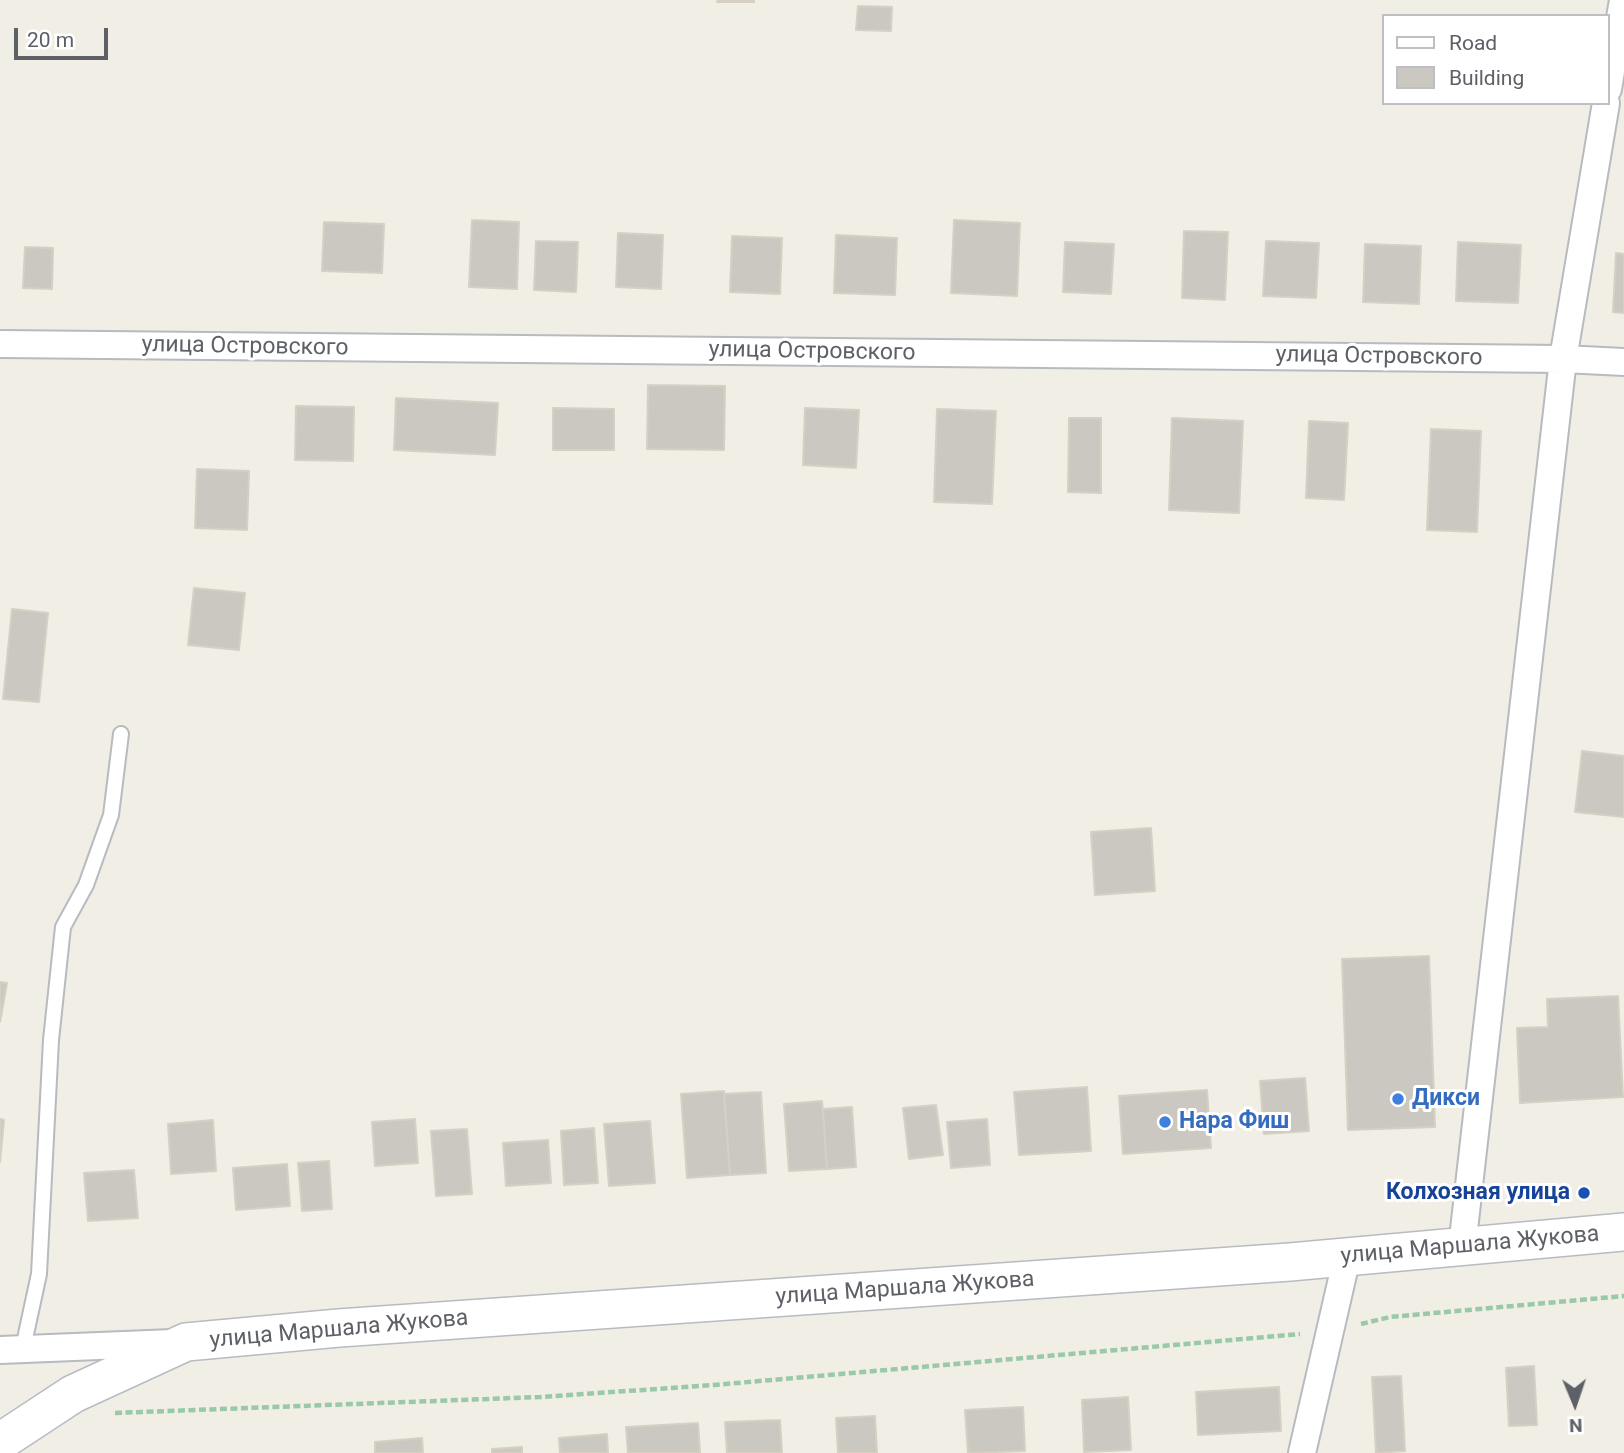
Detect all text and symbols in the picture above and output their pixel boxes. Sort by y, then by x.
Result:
scale bar [18,14,112,58]
legend [1382,14,1610,105]
text: 20 m [27,28,74,52]
text: Road [1449,31,1497,55]
text: Building [1449,66,1524,90]
street label: улица Островского [141,331,349,363]
street label: улица Островского [708,336,916,368]
street label: улица Островского [1275,341,1483,373]
place label: Дикси [1412,1085,1480,1113]
marker: Дикси [1390,1091,1406,1107]
place label: Нара Фиш [1179,1108,1289,1136]
marker: Нара Фиш [1157,1114,1173,1130]
place label: Колхозная улица [1386,1179,1570,1207]
marker: Колхозная улица [1576,1185,1592,1201]
street label: улица Маршала Жукова [1340,1221,1600,1271]
street label: улица Маршала Жукова [775,1266,1035,1312]
street label: улица Маршала Жукова [209,1305,469,1355]
north arrow [1540,1369,1610,1439]
text: N [1569,1414,1583,1437]

